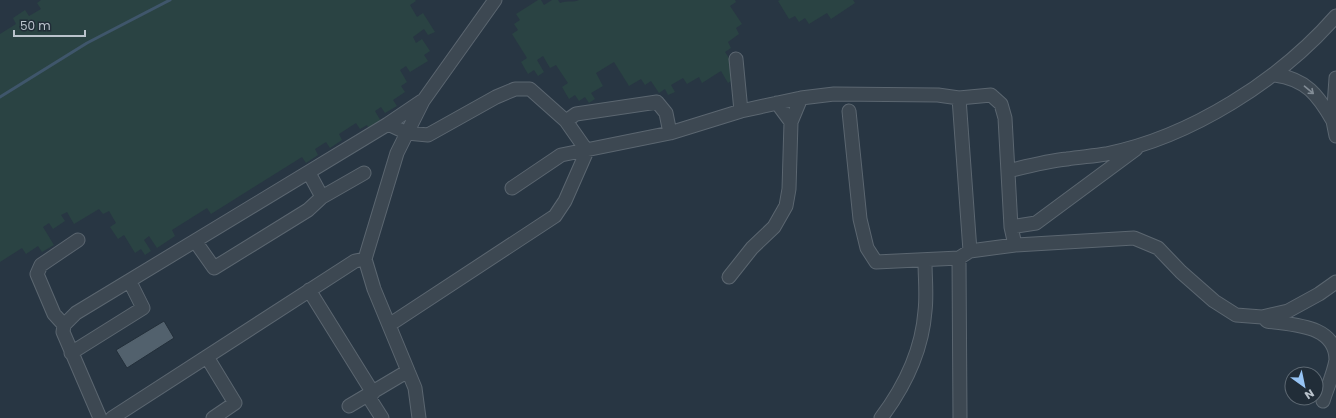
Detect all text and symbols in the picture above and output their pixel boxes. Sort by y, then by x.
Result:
scale bar [14,12,85,38]
text: 50 m [20,17,51,34]
one-way arrow [1304,85,1315,94]
north arrow [1284,366,1324,406]
text: N [1302,385,1317,403]

